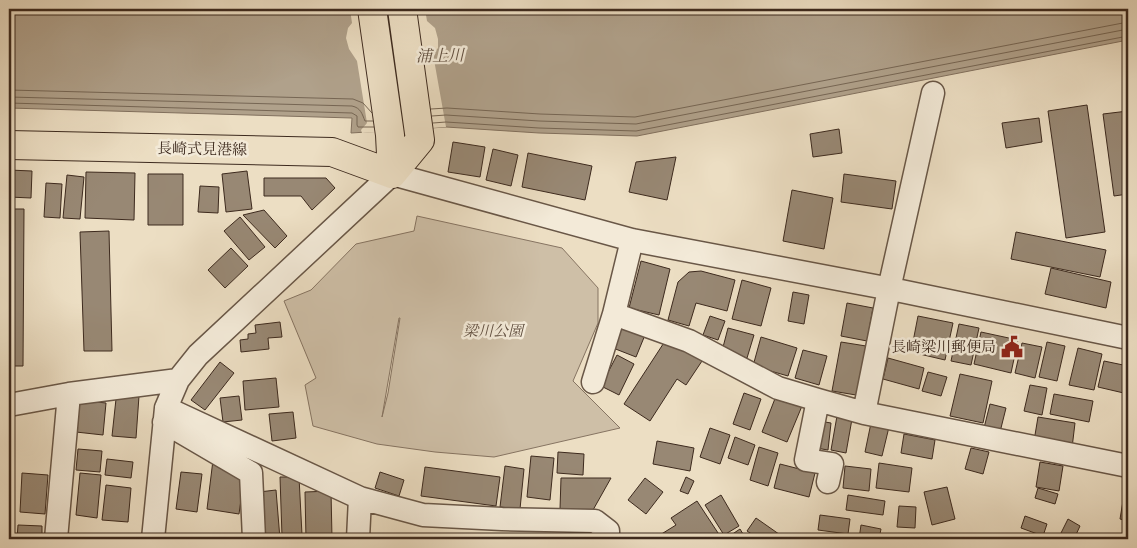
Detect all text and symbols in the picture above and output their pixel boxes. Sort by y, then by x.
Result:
water label: 浦上川 [416,46,466,66]
street label: 長崎式見港線 [157,139,247,160]
park label: 梁川公園 [463,322,526,341]
public building icon: 長崎梁川郵便局 [999,334,1025,360]
place label: 長崎梁川郵便局 [891,338,996,357]

